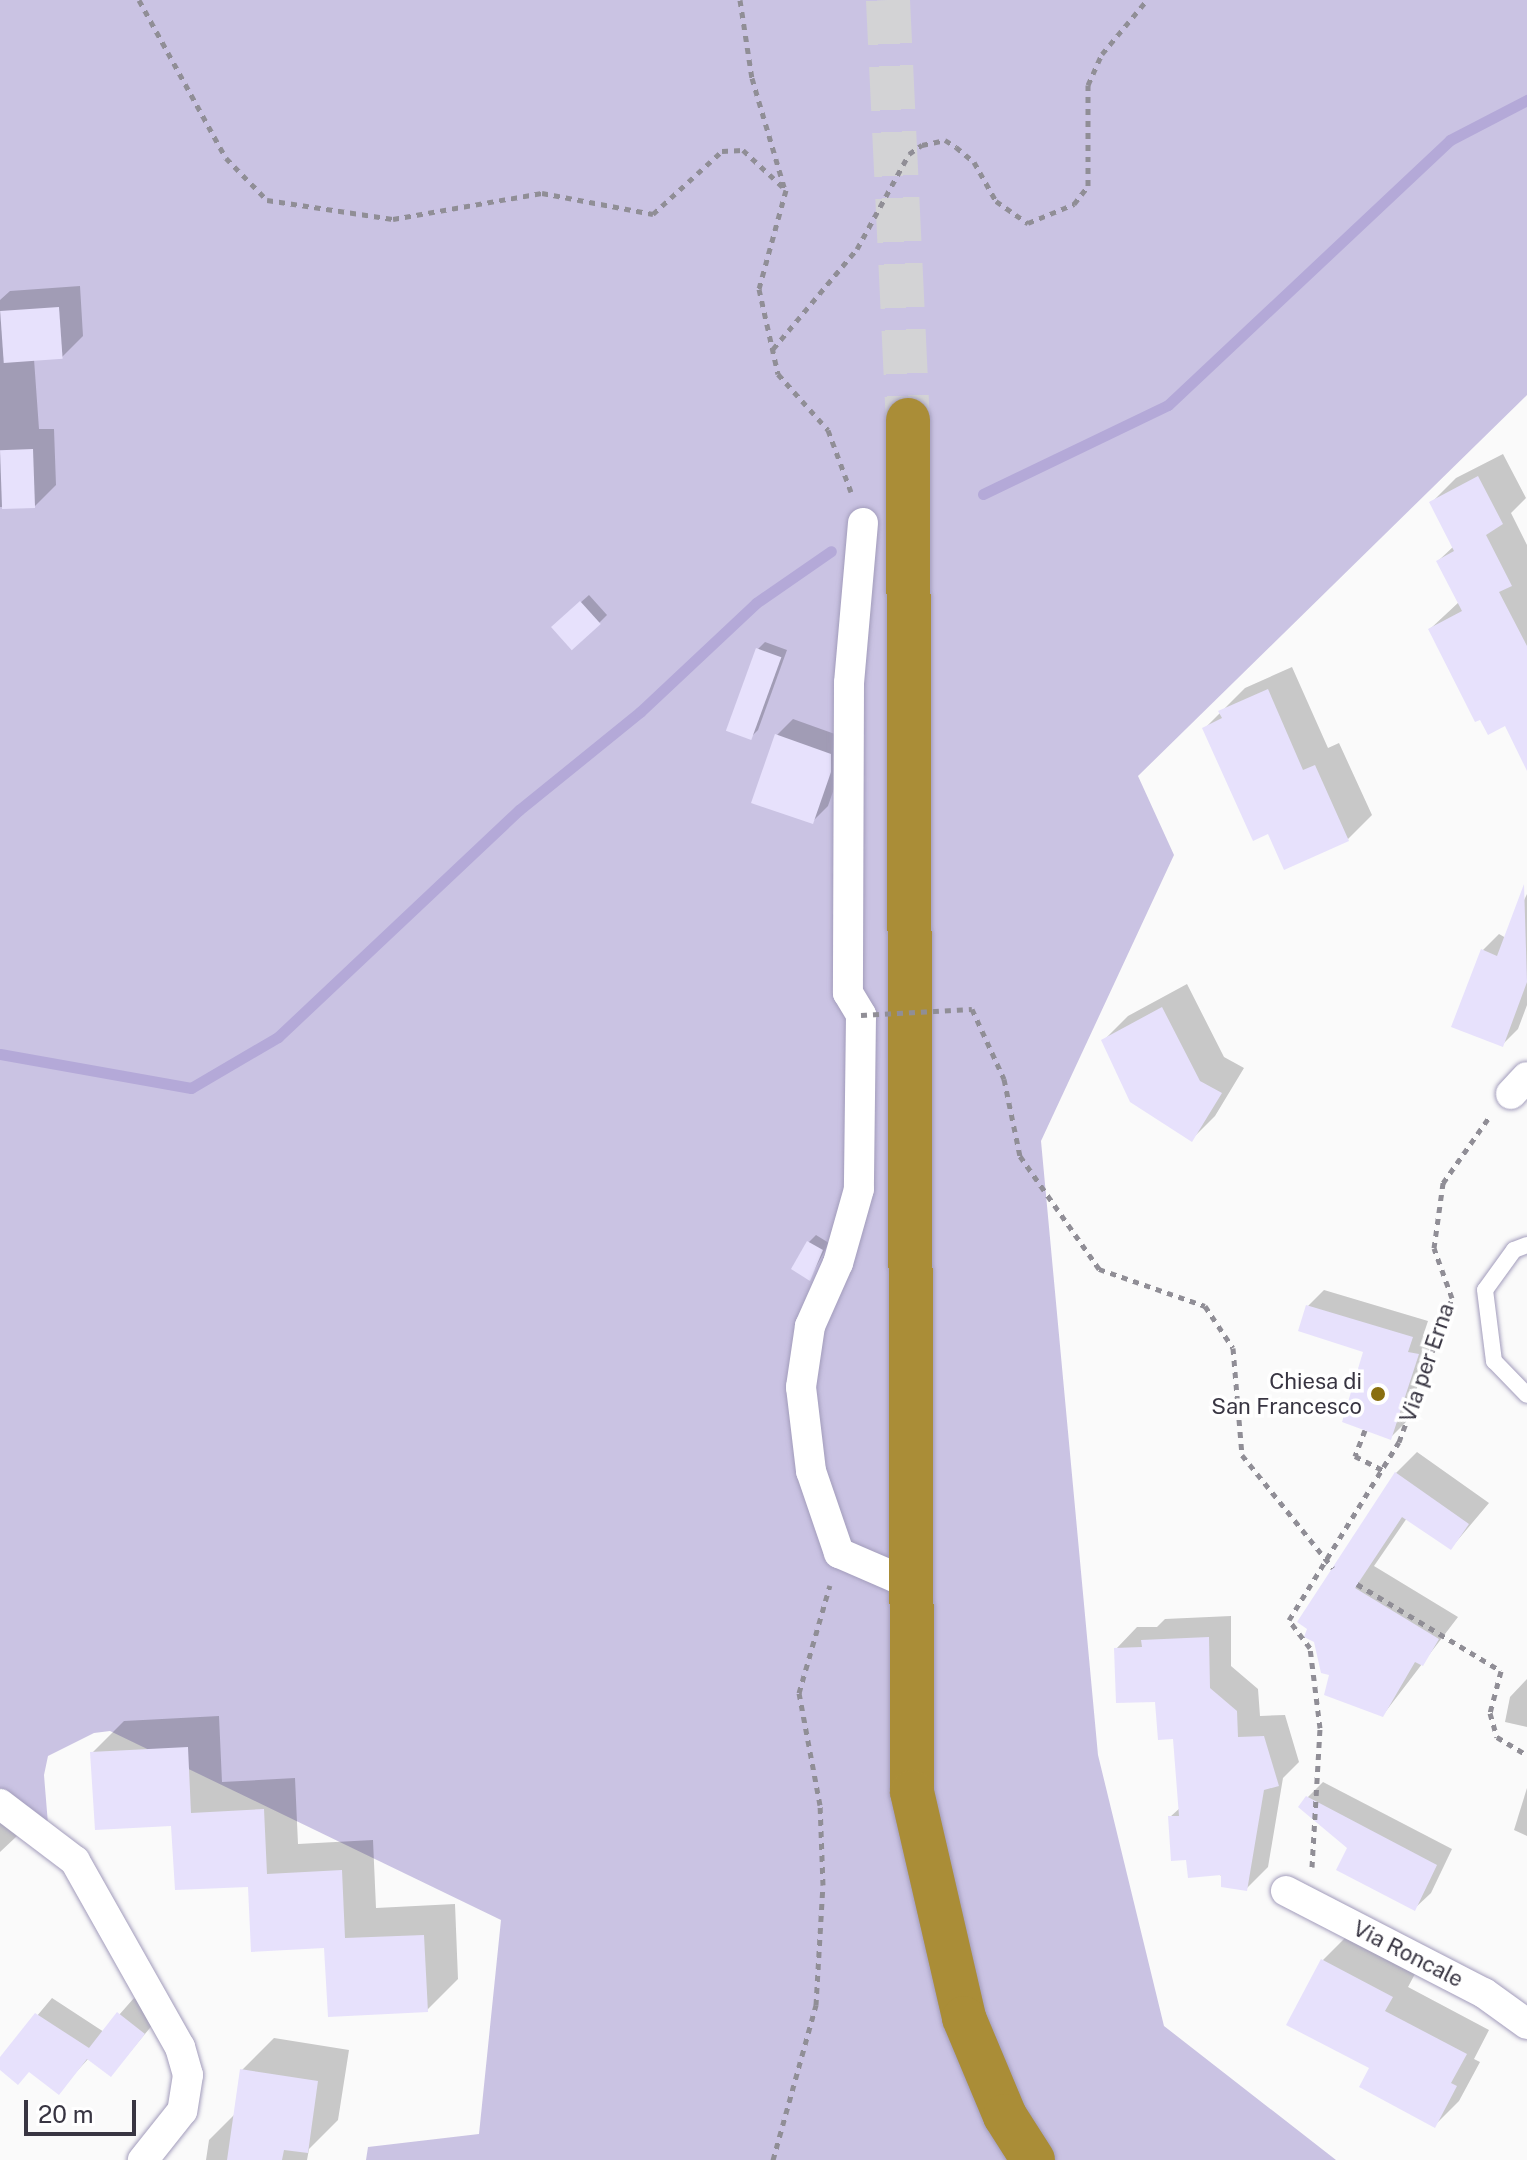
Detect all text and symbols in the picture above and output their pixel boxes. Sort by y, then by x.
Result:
street label: Via per Erna [1394,1300,1460,1426]
place label: Chiesa di San Francesco [1211,1368,1362,1420]
marker: Chiesa di San Francesco [1369,1385,1387,1403]
street label: Via Roncale [1349,1915,1467,1993]
scale bar [28,2084,140,2134]
text: 20 m [38,2100,94,2128]

